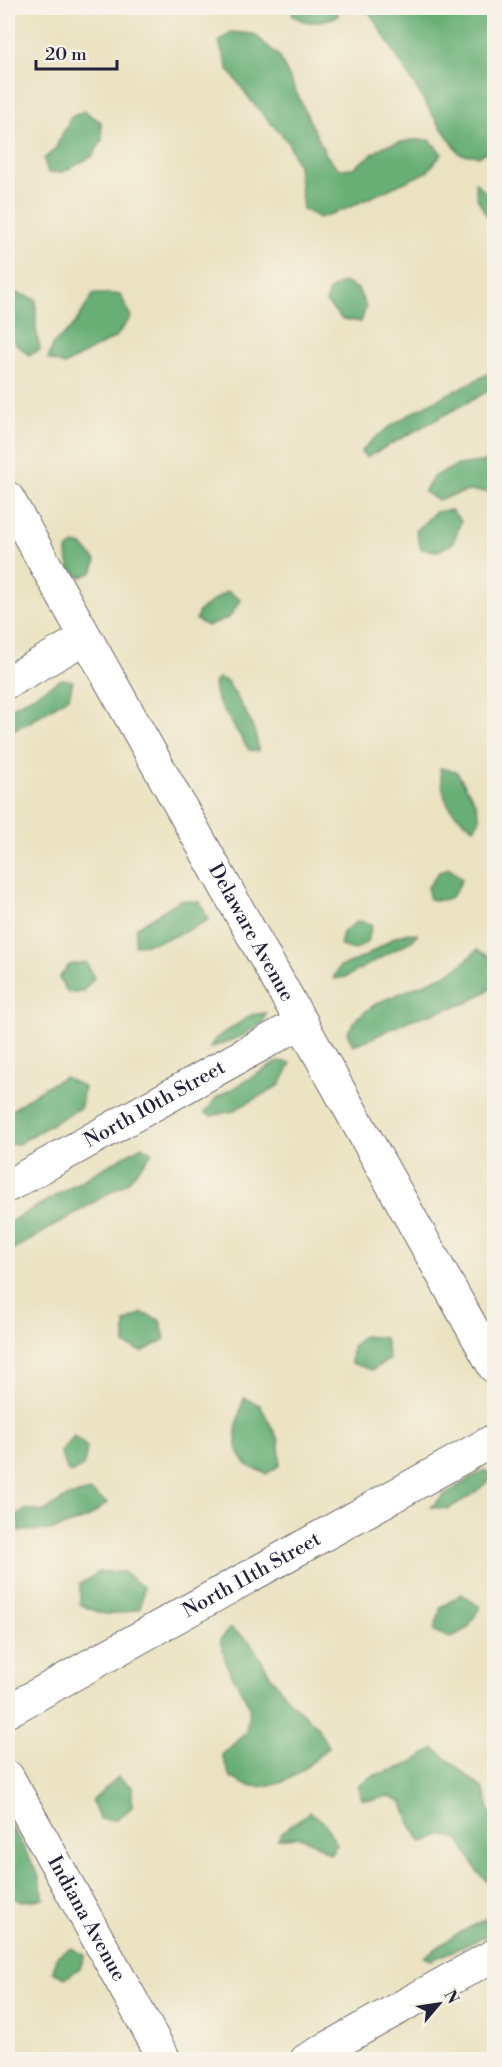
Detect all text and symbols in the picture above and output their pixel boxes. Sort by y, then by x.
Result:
scale bar [36,33,117,71]
text: 20 m [45,43,87,66]
street label: Delaware Avenue [203,859,300,1006]
street label: North 10th Street [80,1055,230,1153]
street label: North 11th Street [178,1527,325,1624]
street label: Indiana Avenue [42,1851,131,1986]
north arrow [409,1974,469,2034]
text: N [439,1987,463,2008]

